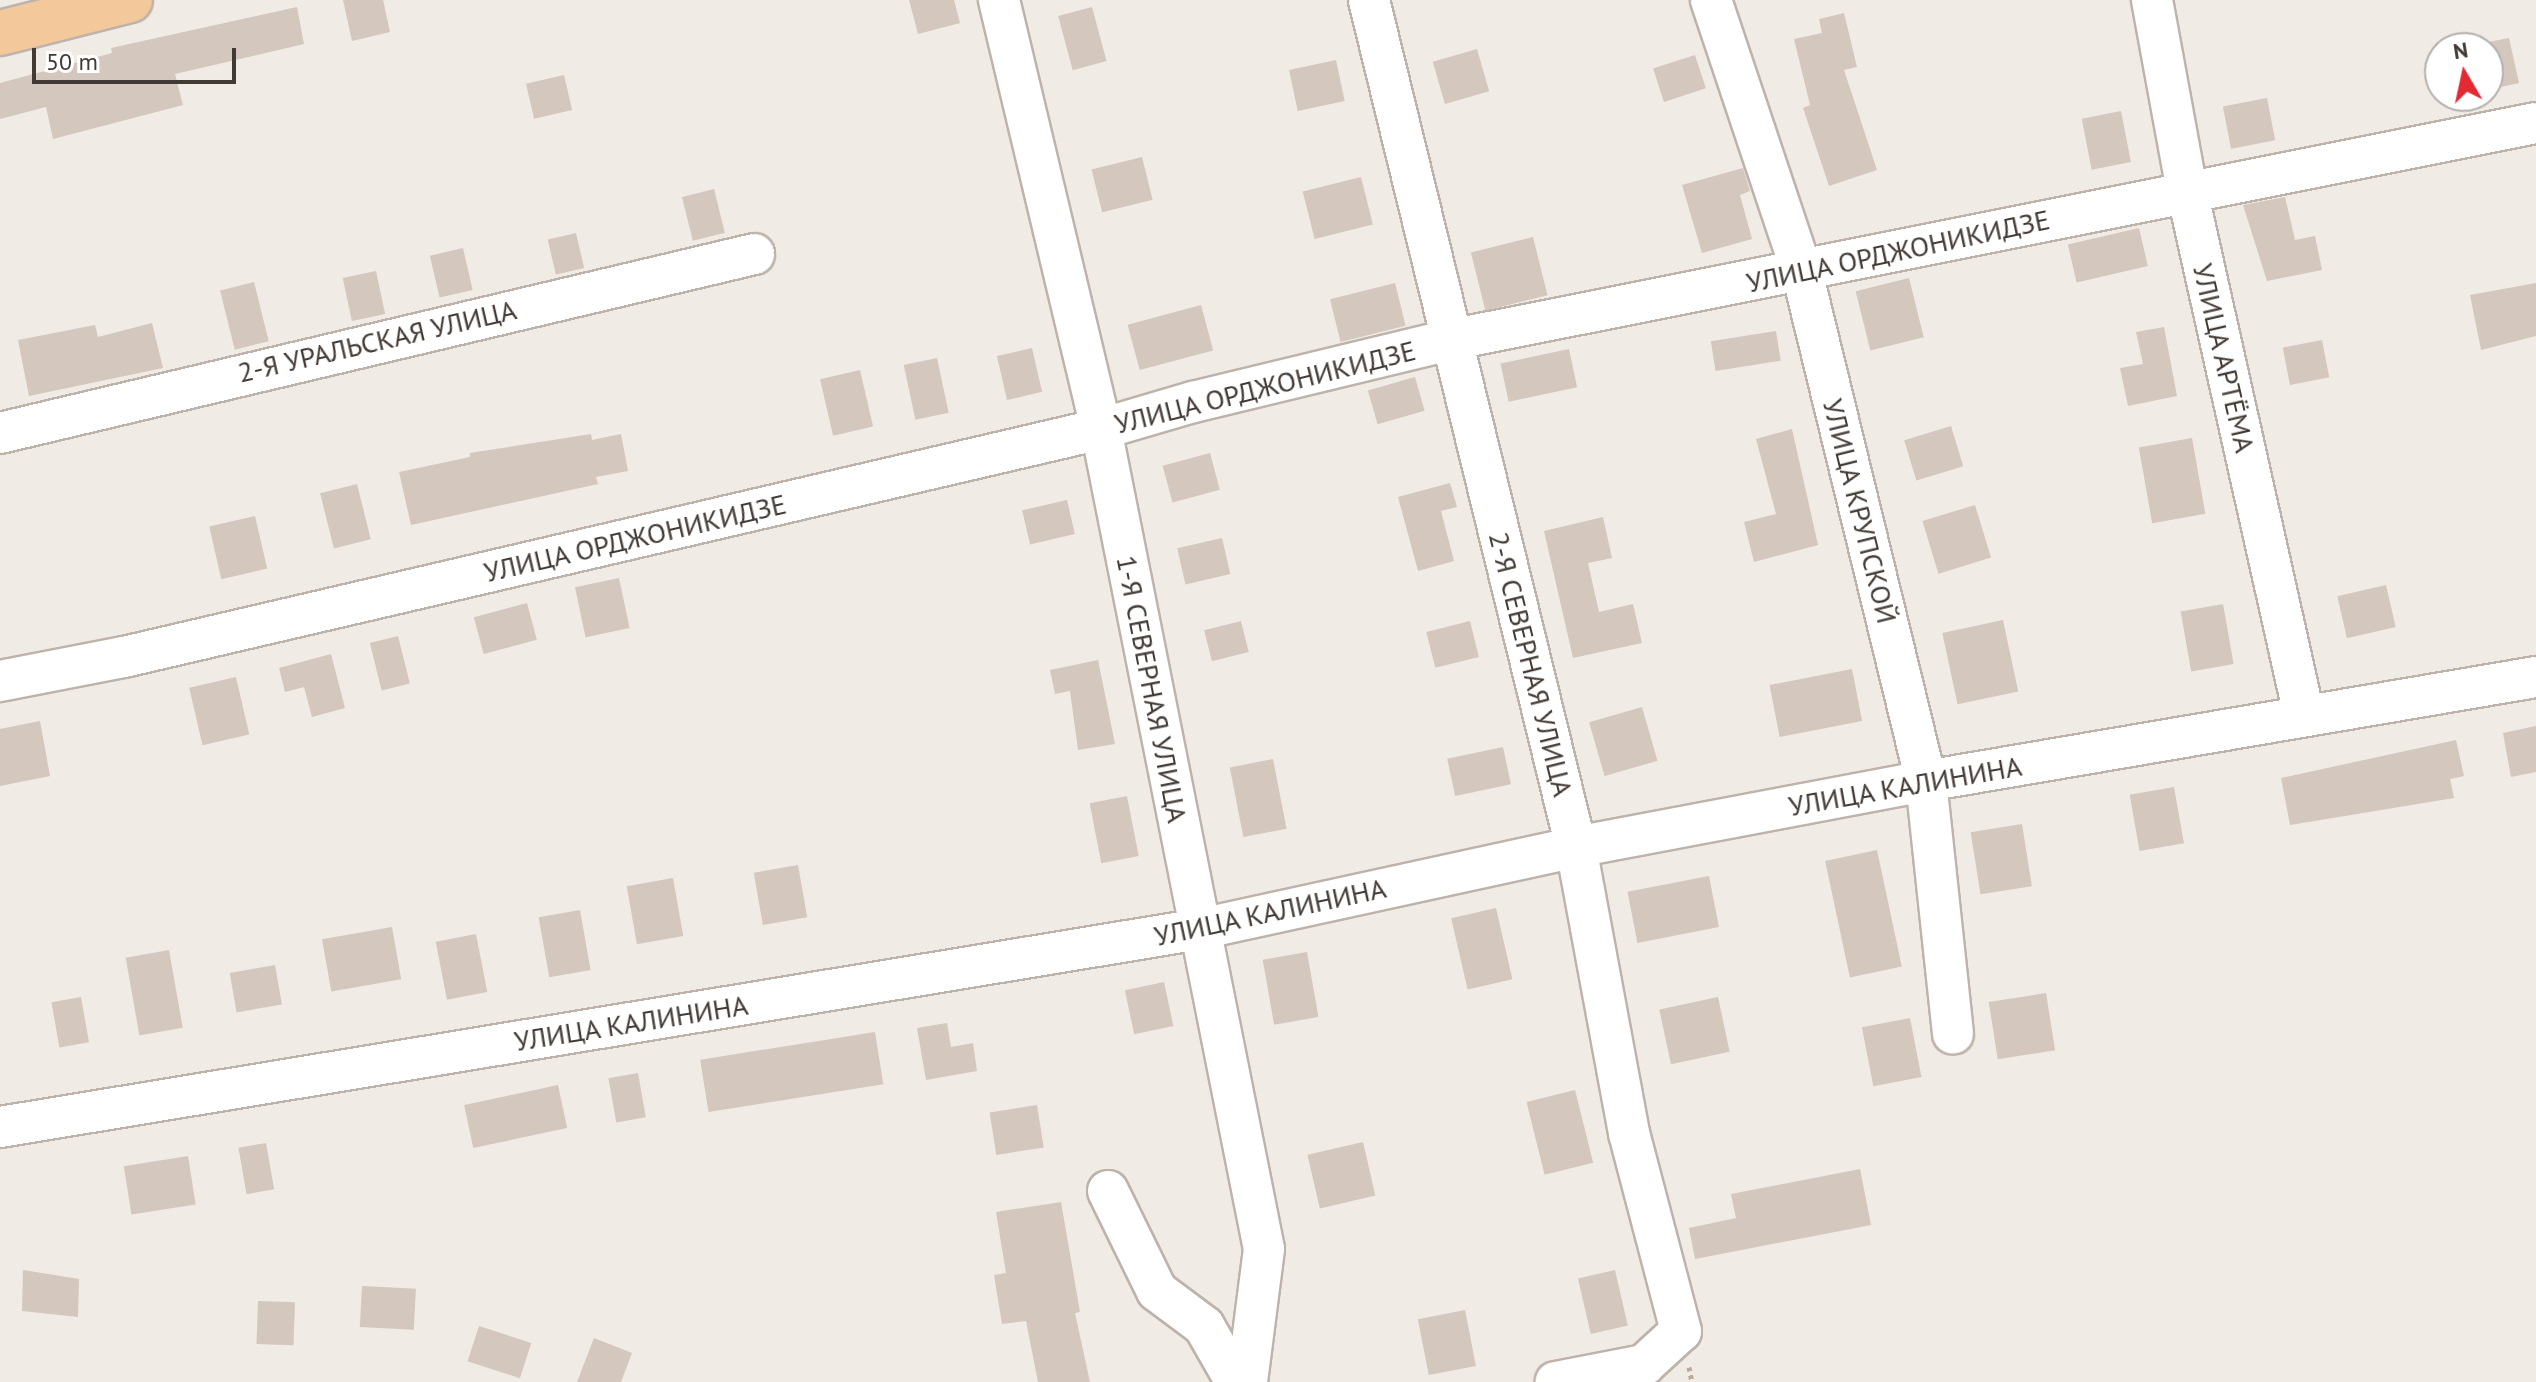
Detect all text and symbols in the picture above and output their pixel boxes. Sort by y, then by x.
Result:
scale bar [36,32,240,82]
north arrow [2424,32,2504,112]
text: N [2451,35,2470,65]
text: 50 m [46,46,98,77]
street label: УЛИЦА ОРДЖОНИКИДЗЕ [1743,202,2053,300]
street label: УЛИЦА АРТЁМА [2186,259,2262,457]
street label: 2-Я УРАЛЬСКАЯ УЛИЦА [234,292,520,390]
street label: УЛИЦА ОРДЖОНИКИДЗЕ [1111,333,1419,441]
street label: УЛИЦА КРУПСКОЙ [1816,395,1904,627]
street label: УЛИЦА ОРДЖОНИКИДЗЕ [480,487,790,589]
street label: 2-Я СЕВЕРНАЯ УЛИЦА [1482,528,1580,800]
street label: 1-Я СЕВЕРНАЯ УЛИЦА [1110,552,1194,826]
street label: УЛИЦА КАЛИНИНА [1785,749,2025,823]
street label: УЛИЦА КАЛИНИНА [1151,871,1389,953]
street label: УЛИЦА КАЛИНИНА [511,988,751,1058]

